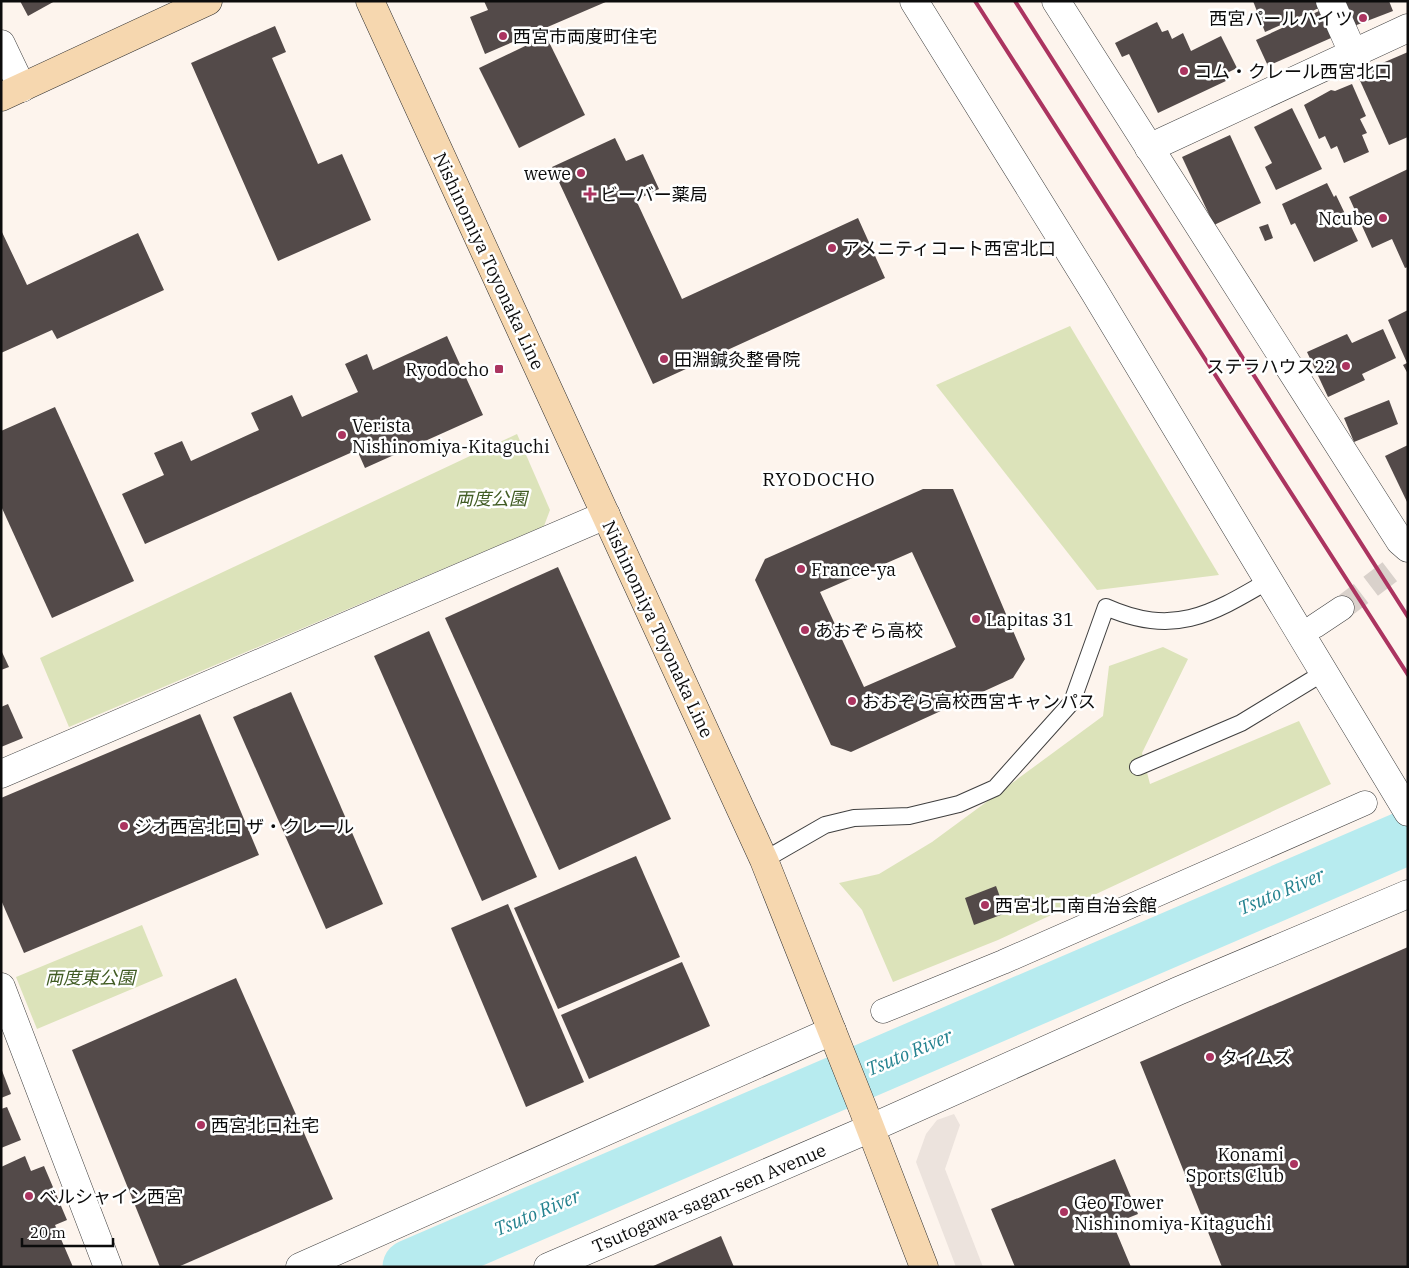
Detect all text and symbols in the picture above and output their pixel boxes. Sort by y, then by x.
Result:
place label: 西宮パールハイツ [1209,7,1353,30]
marker: 西宮パールハイツ [1357,12,1369,24]
place label: 西宮市両度町住宅 [513,25,657,48]
marker: 西宮市両度町住宅 [497,30,509,42]
place label: コム・クレール西宮北口 [1194,60,1392,83]
marker: コム・クレール西宮北口 [1178,65,1190,77]
street label: Nishinomiya Toyonaka Line [428,149,550,373]
place label: wewe [524,162,571,185]
marker: wewe [575,167,587,179]
place label: ビーバー薬局 [600,183,708,206]
marker: ビーバー薬局 [584,188,596,200]
place label: Ncube [1318,207,1373,230]
marker: Ncube [1377,212,1389,224]
place label: アメニティコート西宮北口 [842,237,1056,260]
marker: アメニティコート西宮北口 [826,242,838,254]
place label: 田淵鍼灸整骨院 [674,348,800,371]
marker: 田淵鍼灸整骨院 [658,353,670,365]
place label: ステラハウス22 [1207,355,1336,378]
place label: Ryodocho [405,358,489,381]
marker: ステラハウス22 [1340,360,1352,372]
marker: Ryodocho [493,363,505,375]
place label: Verista Nishinomiya-Kitaguchi [352,414,550,458]
marker: Verista Nishinomiya-Kitaguchi [336,429,348,441]
district label: RYODOCHO [762,467,876,491]
park label: 両度公園 [455,487,530,510]
street label: Nishinomiya Toyonaka Line [597,517,719,741]
place label: France-ya [811,558,896,581]
marker: France-ya [795,563,807,575]
place label: Lapitas 31 [986,608,1074,631]
marker: Lapitas 31 [970,613,982,625]
place label: あおぞら高校 [815,619,923,642]
marker: あおぞら高校 [799,624,811,636]
place label: おおぞら高校西宮キャンパス [862,690,1096,713]
marker: おおぞら高校西宮キャンパス [846,695,858,707]
place label: ジオ西宮北口 ザ・クレール [134,815,354,838]
marker: ジオ西宮北口 ザ・クレール [118,820,130,832]
water label: Tsuto River [1234,862,1329,920]
place label: 西宮北口南自治会館 [995,894,1157,917]
marker: 西宮北口南自治会館 [979,899,991,911]
park label: 両度東公園 [45,966,138,989]
water label: Tsuto River [862,1023,957,1081]
place label: タイムズ [1220,1046,1292,1069]
marker: タイムズ [1204,1051,1216,1063]
place label: 西宮北口社宅 [211,1114,319,1137]
marker: 西宮北口社宅 [195,1119,207,1131]
street label: Tsutogawa-sagan-sen Avenue [589,1138,829,1258]
place label: Konami Sports Club [1186,1143,1284,1187]
marker: Konami Sports Club [1288,1158,1300,1170]
water label: Tsuto River [490,1183,585,1241]
place label: ベルシャイン西宮 [39,1185,183,1208]
marker: ベルシャイン西宮 [23,1190,35,1202]
place label: Geo Tower Nishinomiya-Kitaguchi [1074,1191,1272,1235]
marker: Geo Tower Nishinomiya-Kitaguchi [1058,1206,1070,1218]
scale bar [22,1216,114,1248]
text: 20 m [30,1223,66,1242]

